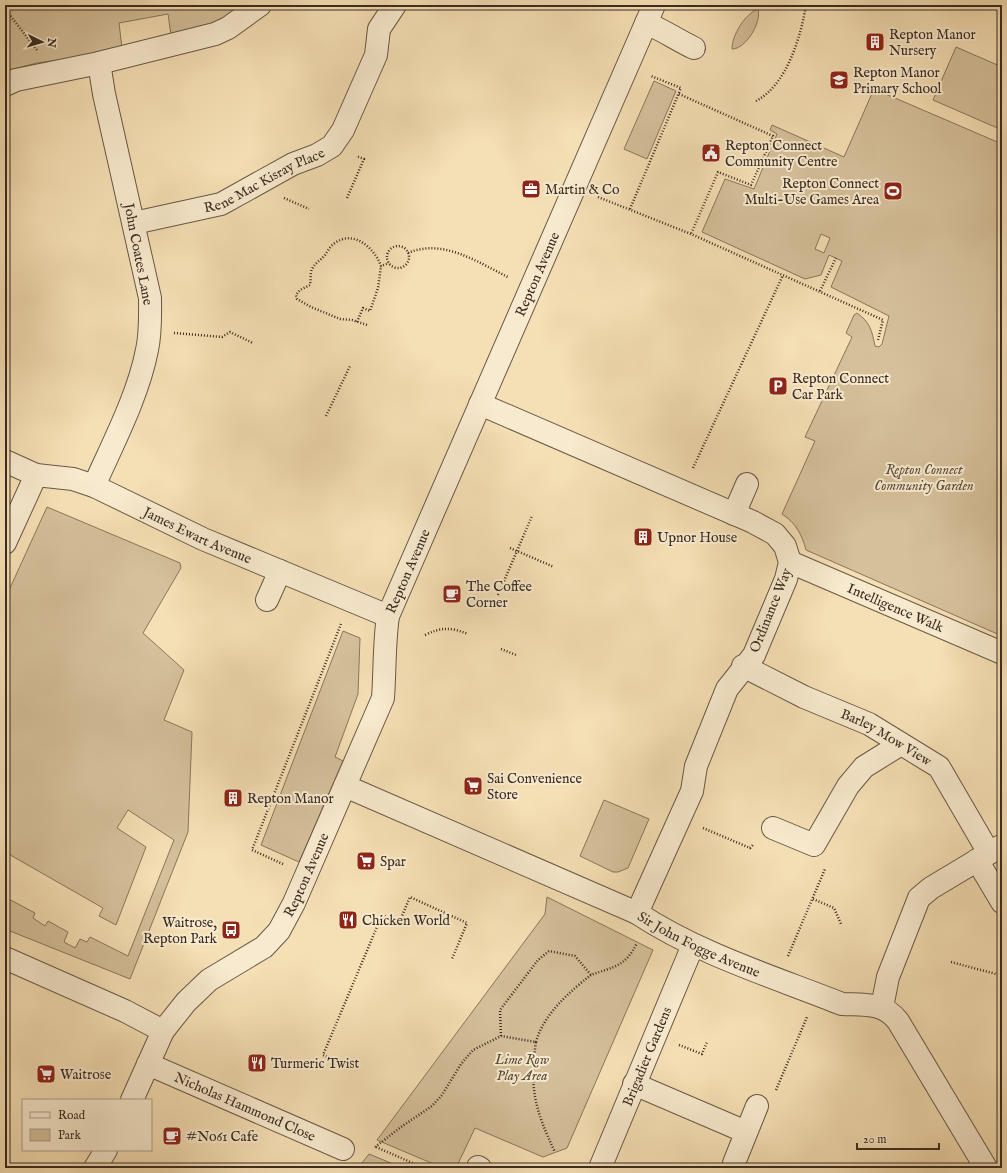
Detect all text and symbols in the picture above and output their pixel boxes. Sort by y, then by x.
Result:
north arrow [22,22,62,62]
place label: Repton Manor Nursery [889,26,976,60]
building icon: Repton Manor Nursery [864,31,886,53]
text: N [44,36,58,49]
place label: Repton Manor Primary School [853,64,942,98]
school or university icon: Repton Manor Primary School [828,69,850,91]
place label: Repton Connect Community Centre [725,137,838,171]
public building icon: Repton Connect Community Centre [700,142,722,164]
street label: Rene Mac Kisray Place [202,144,329,217]
place label: Repton Connect Multi-Use Games Area [745,175,880,209]
office icon: Martin & Co [520,178,542,200]
sports icon: Repton Connect Multi-Use Games Area [882,180,904,202]
place label: Martin & Co [545,181,620,199]
street label: John Coates Lane [119,200,157,307]
street label: Repton Avenue [512,229,564,319]
place label: Repton Connect Car Park [792,370,889,404]
parking icon: Repton Connect Car Park [767,375,789,397]
park label: Repton Connect Community Garden [874,461,974,495]
street label: James Ewart Avenue [138,502,255,568]
street label: Repton Avenue [382,526,435,616]
building icon: Upnor House [632,526,654,548]
place label: Upnor House [657,529,738,547]
street label: Ordinance Way [746,565,796,655]
place label: The Coffee Corner [466,578,532,612]
street label: Intelligence Walk [844,580,947,637]
cafe icon: The Coffee Corner [441,583,463,605]
street label: Barley Mow View [838,705,935,771]
place label: Sai Convenience Store [487,770,582,804]
supermarket icon: Sai Convenience Store [462,775,484,797]
building icon: Repton Manor [222,787,244,809]
place label: Repton Manor [247,790,334,808]
street label: Repton Avenue [280,830,334,920]
supermarket icon: Spar [355,850,377,872]
place label: Spar [380,853,406,871]
street label: Sir John Fogge Avenue [634,908,763,982]
restaurant icon: Chicken World [337,909,359,931]
place label: Chicken World [362,912,451,930]
place label: Waitrose, Repton Park [143,914,217,948]
bus stop icon: Waitrose, Repton Park [220,919,242,941]
street label: Brigadier Gardens [619,1004,676,1109]
park label: Lime Row Play Area [494,1051,550,1085]
restaurant icon: Turmeric Twist [246,1052,268,1074]
place label: Turmeric Twist [271,1055,359,1073]
supermarket icon: Waitrose [35,1063,57,1085]
place label: Waitrose [60,1066,112,1084]
street label: Nicholas Hammond Close [171,1069,319,1146]
legend [22,1099,152,1151]
text: Road [58,1108,86,1123]
cafe icon: #No61 Cafe [161,1125,183,1147]
scale bar [857,1125,939,1151]
text: Park [58,1128,81,1143]
place label: #No61 Cafe [186,1128,259,1146]
text: 20 m [863,1132,886,1147]

